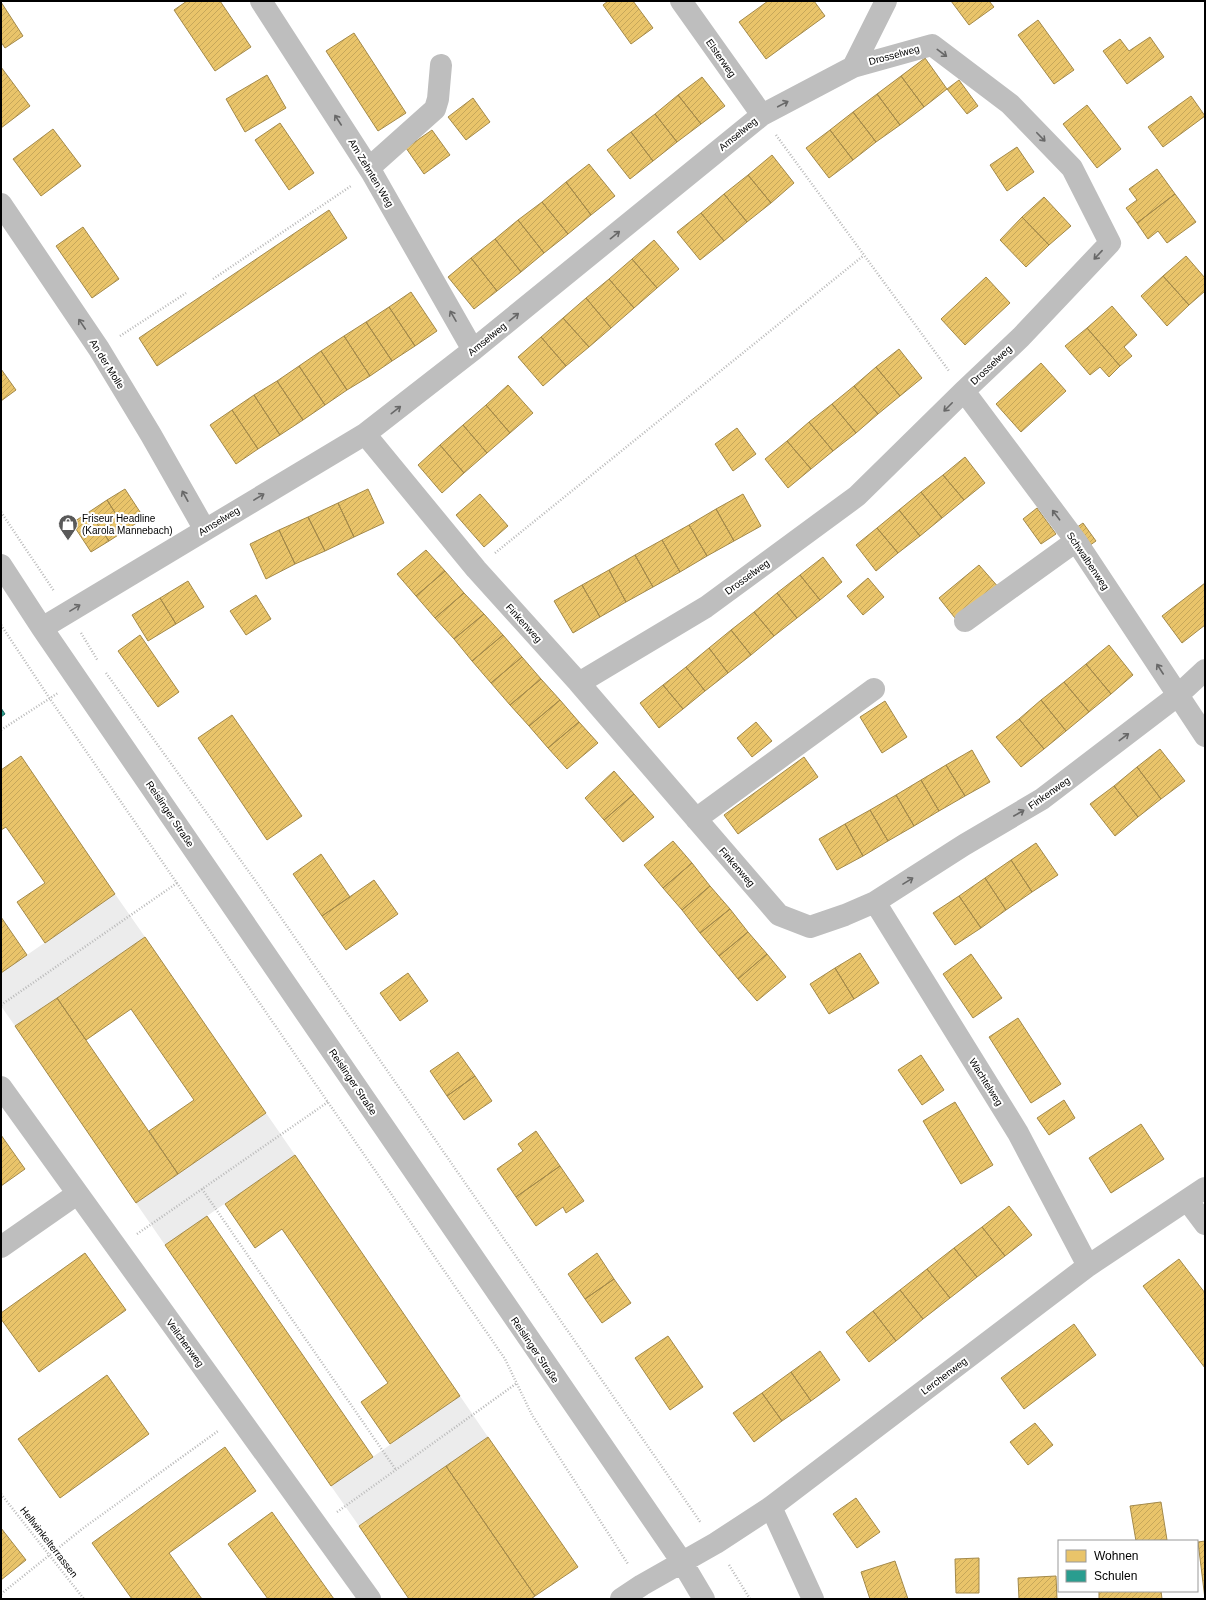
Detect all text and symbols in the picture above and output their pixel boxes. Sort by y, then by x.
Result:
street label: Elsterweg [704,37,738,79]
street label: Drosselweg [867,43,921,67]
one-way arrow [937,49,948,57]
one-way arrow [777,99,789,107]
one-way arrow [333,114,341,126]
street label: Amselweg [717,115,759,153]
one-way arrow [1037,132,1046,142]
street label: Am Zehnten Weg [346,137,396,209]
one-way arrow [609,230,620,239]
one-way arrow [1094,250,1103,260]
one-way arrow [449,310,457,322]
one-way arrow [508,312,519,321]
one-way arrow [78,319,86,330]
street label: Amselweg [466,320,508,358]
street label: An der Molle [87,337,127,391]
street label: Drosselweg [968,343,1014,387]
one-way arrow [943,402,952,412]
one-way arrow [391,406,402,414]
one-way arrow [181,490,189,502]
one-way arrow [253,493,265,501]
street label: Amselweg [196,504,242,538]
one-way arrow [1052,509,1060,520]
shop icon: Friseur Headline (Karola Mannebach) [57,513,79,541]
place label: Friseur Headline (Karola Mannebach) [82,513,173,536]
street label: Schwalbenweg [1065,530,1111,592]
street label: Drosselweg [723,557,771,597]
street label: Finkenweg [504,601,544,645]
one-way arrow [69,603,81,611]
one-way arrow [1155,664,1164,675]
one-way arrow [1118,733,1129,742]
street label: Finkenweg [1026,775,1072,811]
street label: Reislinger Straße [144,779,196,849]
one-way arrow [1012,809,1024,817]
street label: Finkenweg [717,845,757,889]
one-way arrow [902,877,913,885]
street label: Reislinger Straße [327,1047,379,1117]
street label: Wachtelweg [967,1056,1005,1108]
street label: Reislinger Straße [509,1315,561,1385]
street label: Veilchenweg [164,1317,206,1369]
street label: Lerchenweg [919,1355,969,1397]
street label: Hellwinkelterrassen [18,1504,80,1580]
legend [1058,1540,1198,1592]
text: Wohnen [1094,1549,1138,1563]
text: Schulen [1094,1569,1137,1583]

